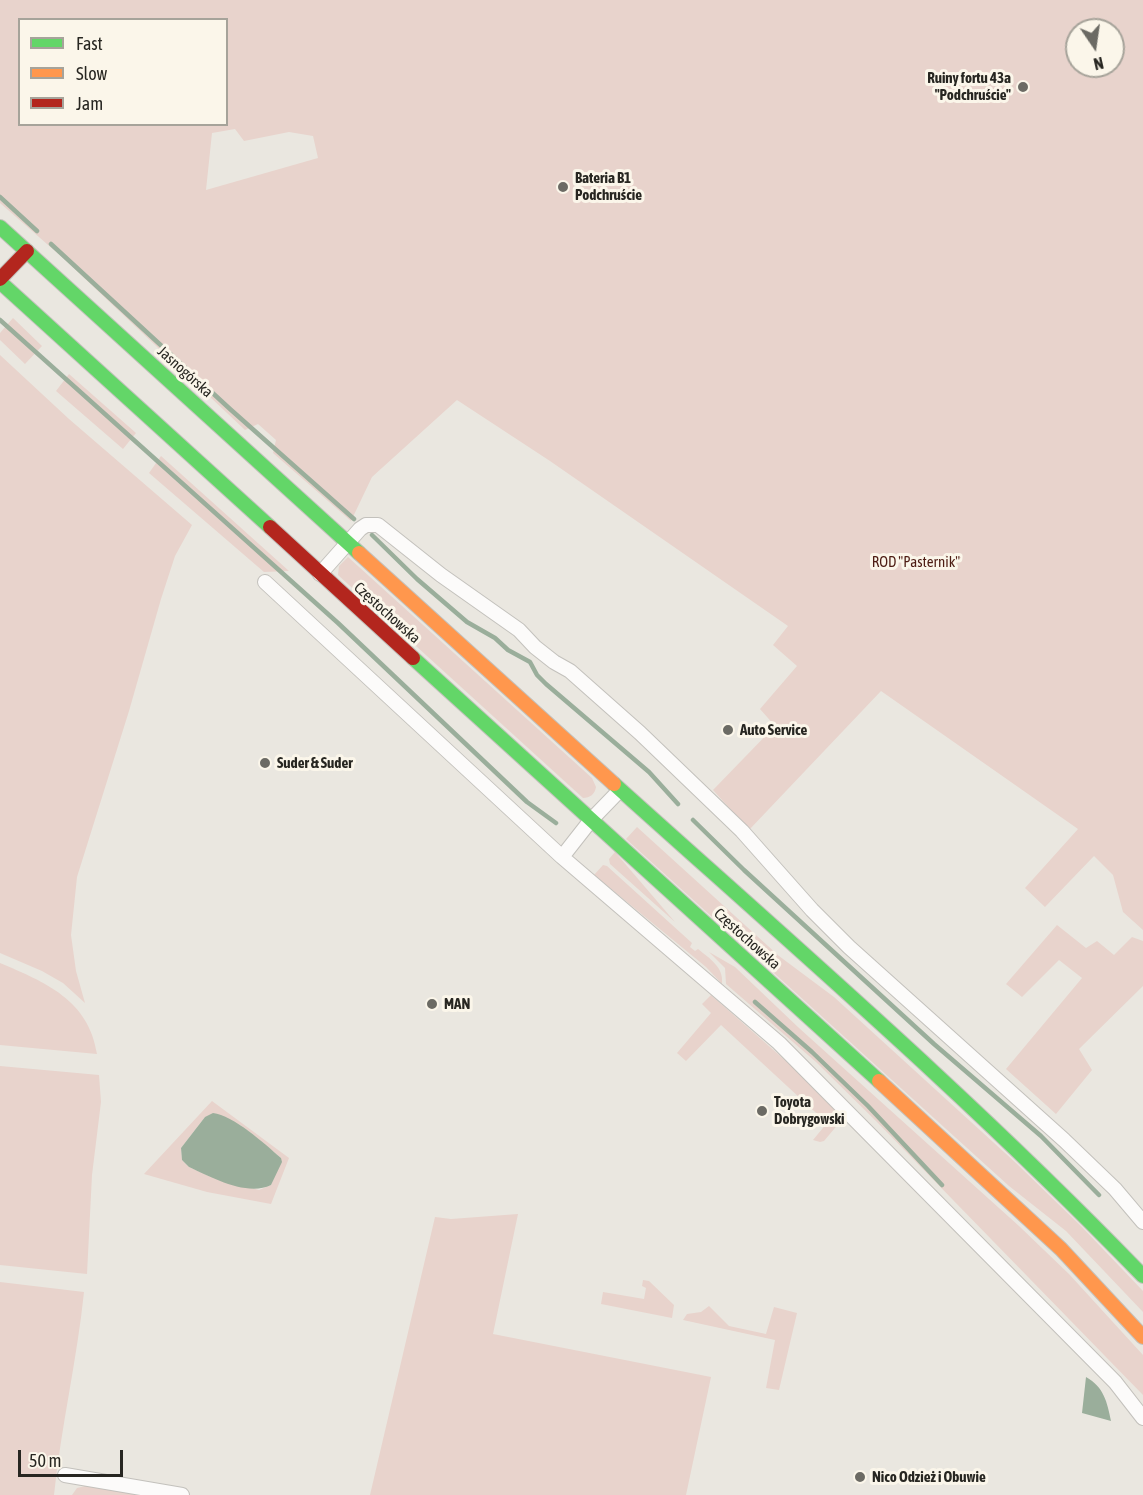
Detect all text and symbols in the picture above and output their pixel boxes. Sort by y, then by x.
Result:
legend [18,18,228,126]
north arrow [1065,18,1125,78]
text: Fast [76,33,103,54]
text: N [1092,54,1105,73]
text: Slow [76,63,107,84]
place label: Ruiny fortu 43a "Podchruście" [927,69,1011,104]
marker: Ruiny fortu 43a "Podchruście" [1016,80,1030,94]
text: Jam [76,93,103,114]
place label: Bateria B1 Podchruście [575,169,642,204]
marker: Bateria B1 Podchruście [556,180,570,194]
street label: Jasnogórska [154,343,216,401]
park label: ROD "Pasternik" [872,553,960,571]
street label: Częstochowska [350,579,424,647]
place label: Auto Service [740,721,807,739]
marker: Auto Service [721,723,735,737]
place label: Suder & Suder [277,754,353,772]
marker: Suder & Suder [258,756,272,770]
street label: Częstochowska [710,905,784,973]
place label: MAN [444,995,470,1013]
marker: MAN [425,997,439,1011]
place label: Toyota Dobrygowski [774,1093,844,1128]
marker: Toyota Dobrygowski [755,1104,769,1118]
scale bar [21,1438,126,1476]
text: 50 m [29,1450,61,1471]
place label: Nico Odzież i Obuwie [872,1468,986,1486]
marker: Nico Odzież i Obuwie [853,1470,867,1484]

